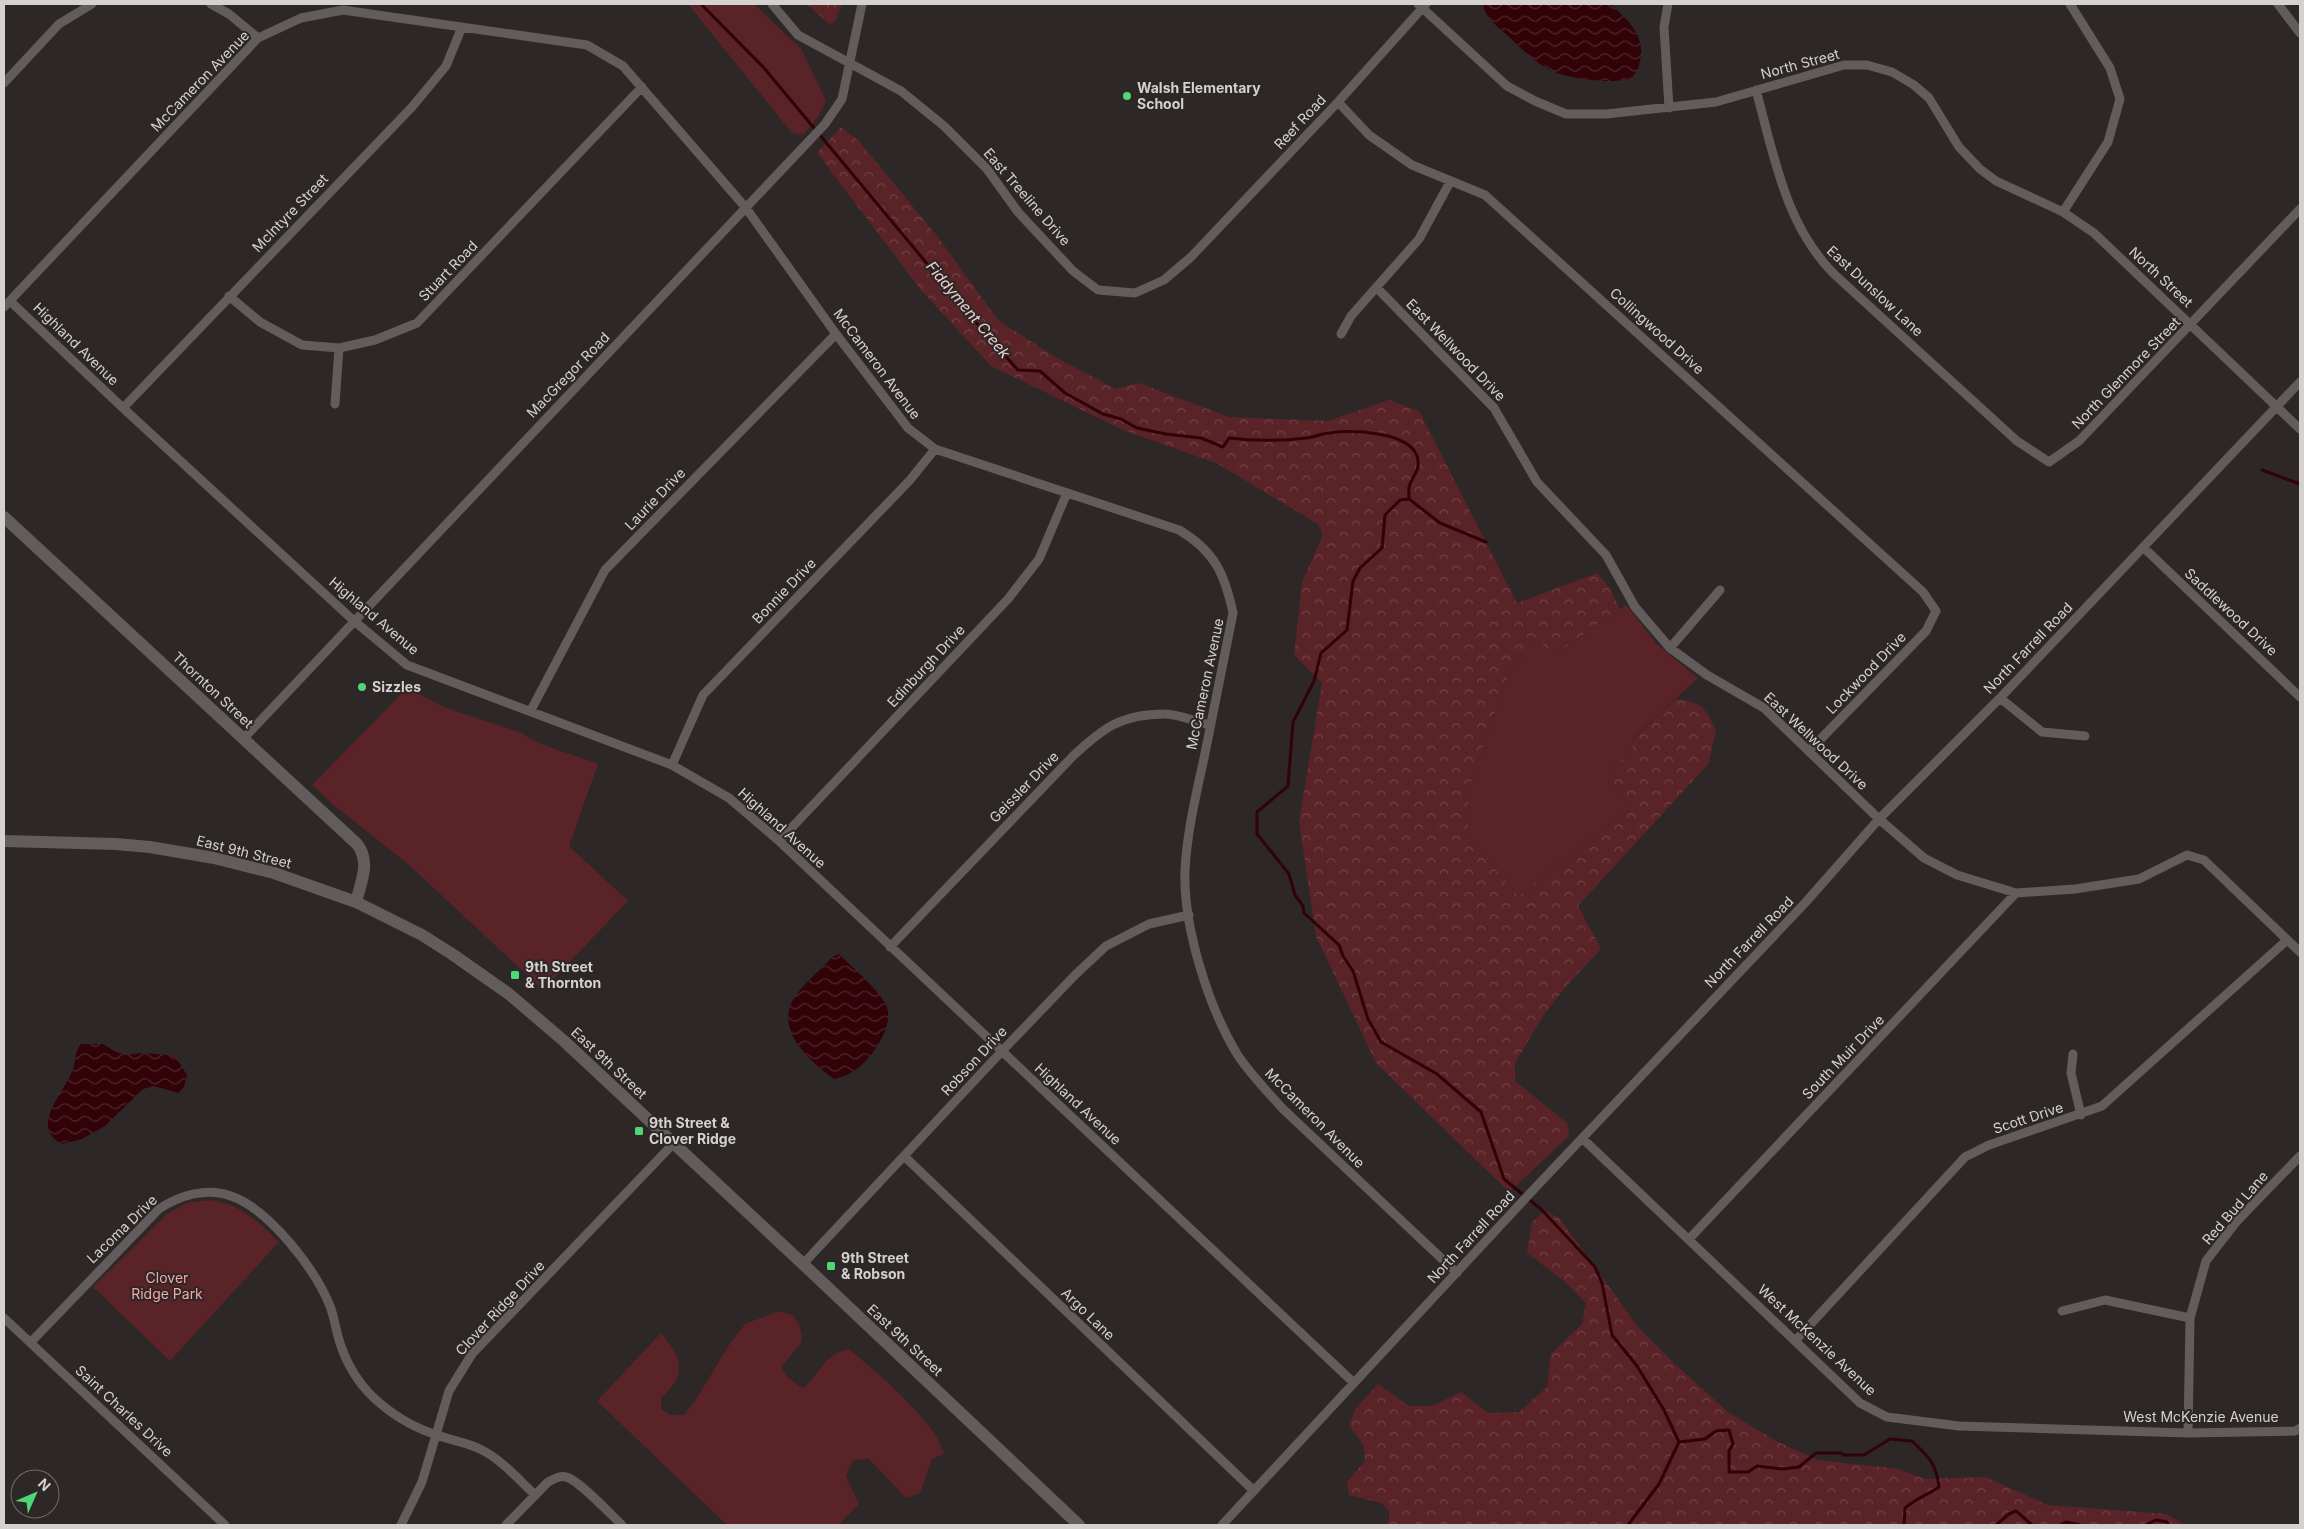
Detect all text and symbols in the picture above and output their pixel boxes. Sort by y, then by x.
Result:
street label: McCameron Avenue [147,27,252,135]
street label: North Street [1759,45,1841,82]
place label: Walsh Elementary School [1137,79,1261,112]
marker: Walsh Elementary School [1121,90,1133,102]
street label: Reef Road [1270,91,1329,152]
street label: East Treeline Drive [980,144,1074,249]
street label: McIntyre Street [248,170,331,255]
street label: Stuart Road [415,237,481,304]
street label: East Dunslow Lane [1824,242,1927,340]
street label: North Street [2126,243,2197,311]
water label: Fiddyment Creek [922,257,1015,363]
street label: Collingwood Drive [1607,284,1708,377]
street label: East Wellwood Drive [1403,295,1510,404]
street label: Highland Avenue [30,299,122,389]
street label: McCameron Avenue [830,305,925,422]
street label: North Glenmore Street [2068,313,2184,432]
street label: MacGregor Road [523,328,613,421]
street label: Laurie Drive [621,464,688,533]
street label: Bonnie Drive [748,554,819,627]
street label: Saddlewood Drive [2181,564,2281,659]
street label: Highland Avenue [326,573,423,658]
street label: North Farrell Road [1980,599,2076,697]
street label: McCameron Avenue [1182,617,1227,751]
street label: Edinburgh Drive [883,621,968,710]
street label: Lockwood Drive [1822,628,1909,717]
street label: Thornton Street [170,648,257,732]
place label: Sizzles [372,678,421,695]
marker: Sizzles [356,681,368,693]
street label: East Wellwood Drive [1761,688,1872,793]
street label: Geissler Drive [985,748,1062,826]
street label: Highland Avenue [735,784,830,871]
street label: East 9th Street [195,831,294,872]
street label: North Farrell Road [1701,893,1797,991]
place label: 9th Street & Thornton [525,958,601,991]
marker: 9th Street & Thornton [509,969,521,981]
street label: South Muir Drive [1798,1011,1887,1102]
street label: Robson Drive [937,1022,1010,1099]
street label: East 9th Street [568,1023,651,1102]
street label: Highland Avenue [1032,1059,1125,1148]
street label: McCameron Avenue [1262,1064,1369,1171]
street label: Scott Drive [1991,1098,2065,1137]
place label: 9th Street & Clover Ridge [649,1114,736,1147]
marker: 9th Street & Clover Ridge [633,1125,645,1137]
street label: Red Bud Lane [2198,1168,2271,1248]
street label: North Farrell Road [1423,1187,1518,1286]
street label: Lacoma Drive [83,1191,160,1266]
place label: 9th Street & Robson [841,1249,909,1282]
street label: Clover Ridge Drive [451,1257,548,1358]
marker: 9th Street & Robson [825,1260,837,1272]
park label: Clover Ridge Park [131,1269,203,1302]
street label: West McKenzie Avenue [1755,1280,1880,1399]
street label: Argo Lane [1058,1284,1119,1343]
street label: East 9th Street [864,1300,947,1379]
street label: Saint Charles Drive [72,1361,176,1460]
street label: West McKenzie Avenue [2123,1408,2279,1425]
north arrow [10,1469,60,1519]
text: N [35,1475,54,1494]

